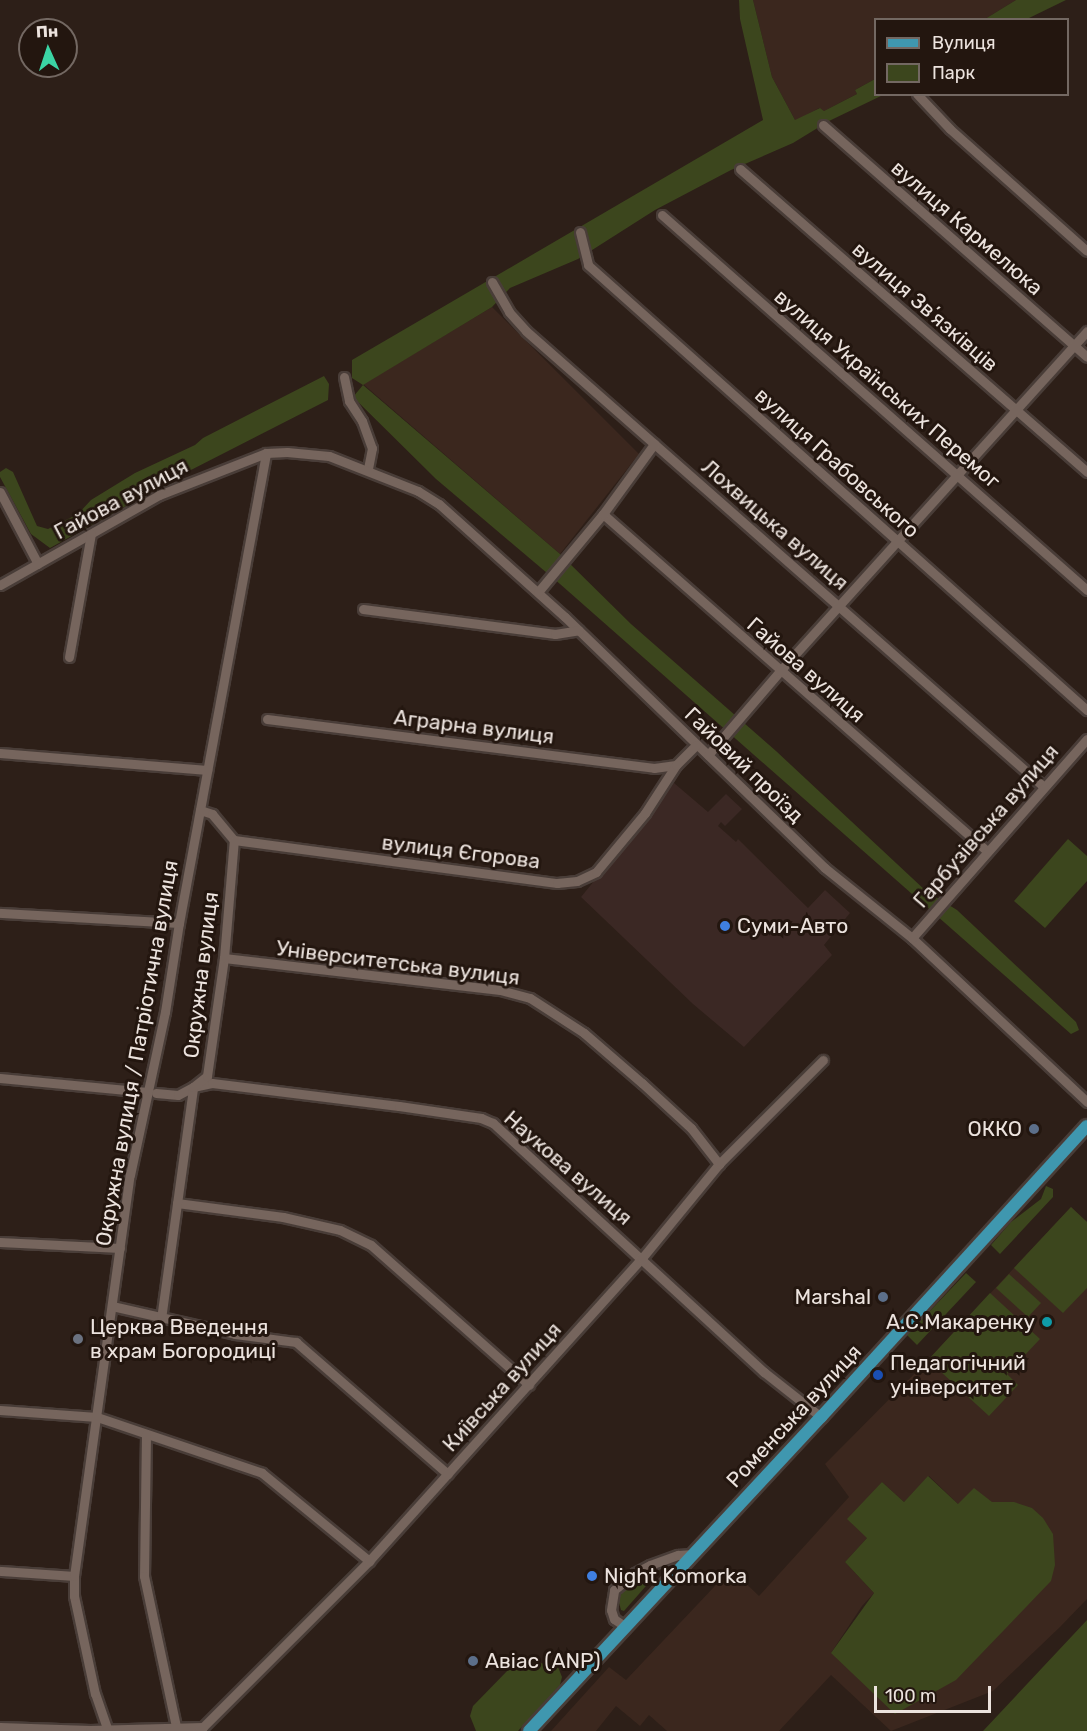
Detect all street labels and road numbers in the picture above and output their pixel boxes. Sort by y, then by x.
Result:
street label: вулиця Кармелюка [886,155,1048,301]
street label: вулиця Звʼязківців [847,237,1003,377]
street label: вулиця Українських Перемог [769,284,1005,494]
street label: вулиця Грабовського [750,383,924,543]
street label: Гайова вулиця [50,453,192,545]
street label: Лохвицька вулиця [696,454,854,596]
street label: Гайова вулиця [742,612,870,728]
street label: Гайовий проїзд [679,702,809,828]
street label: Аграрна вулиця [392,705,556,749]
street label: Гарбузівська вулиця [908,739,1064,913]
street label: вулиця Єгорова [380,830,542,874]
street label: Окружна вулиця / Патріотична вулиця [91,858,183,1248]
street label: Окружна вулиця [178,890,224,1060]
street label: Університетська вулиця [275,936,521,990]
street label: Наукова вулиця [499,1106,637,1230]
street label: Київська вулиця [437,1317,567,1457]
street label: Роменська вулиця [721,1339,867,1493]

